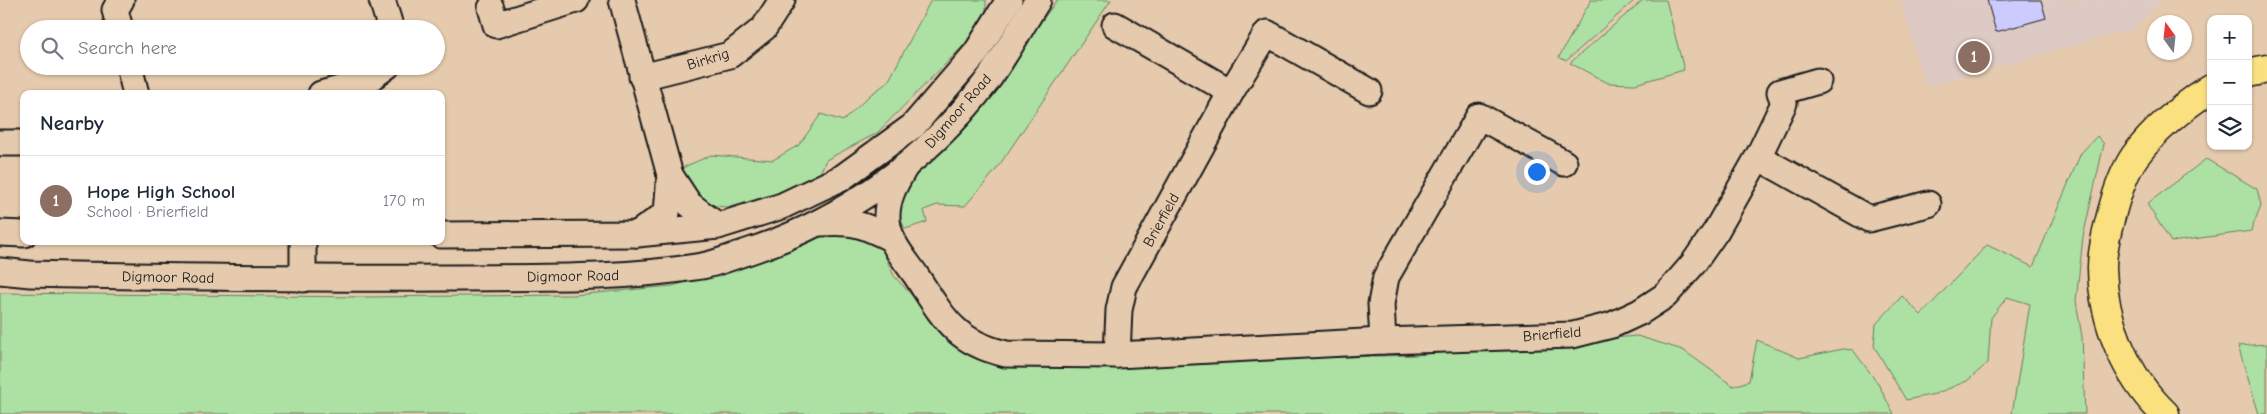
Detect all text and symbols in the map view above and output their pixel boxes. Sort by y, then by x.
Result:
north arrow [2147,15,2192,60]
map controls [2207,15,2252,150]
button: + [2207,15,2252,60]
search box [20,20,445,75]
icon: search [38,34,66,62]
text: Search here [78,37,177,59]
pin: 1 [1958,38,1990,76]
street label: Birkrig [685,44,731,74]
button: − [2207,60,2252,105]
street label: Digmoor Road [921,70,995,152]
button: layers [2207,105,2252,150]
text: Nearby [40,111,104,135]
your location [1524,159,1550,185]
text: Hope High School [87,181,235,203]
street label: Brierfield [1139,190,1183,250]
text: 1 [53,192,59,210]
text: 170 m [383,192,425,210]
text: School · Brierfield [87,203,208,221]
street label: Digmoor Road [527,266,619,286]
street label: Digmoor Road [122,267,214,287]
street label: Brierfield [1522,322,1582,346]

